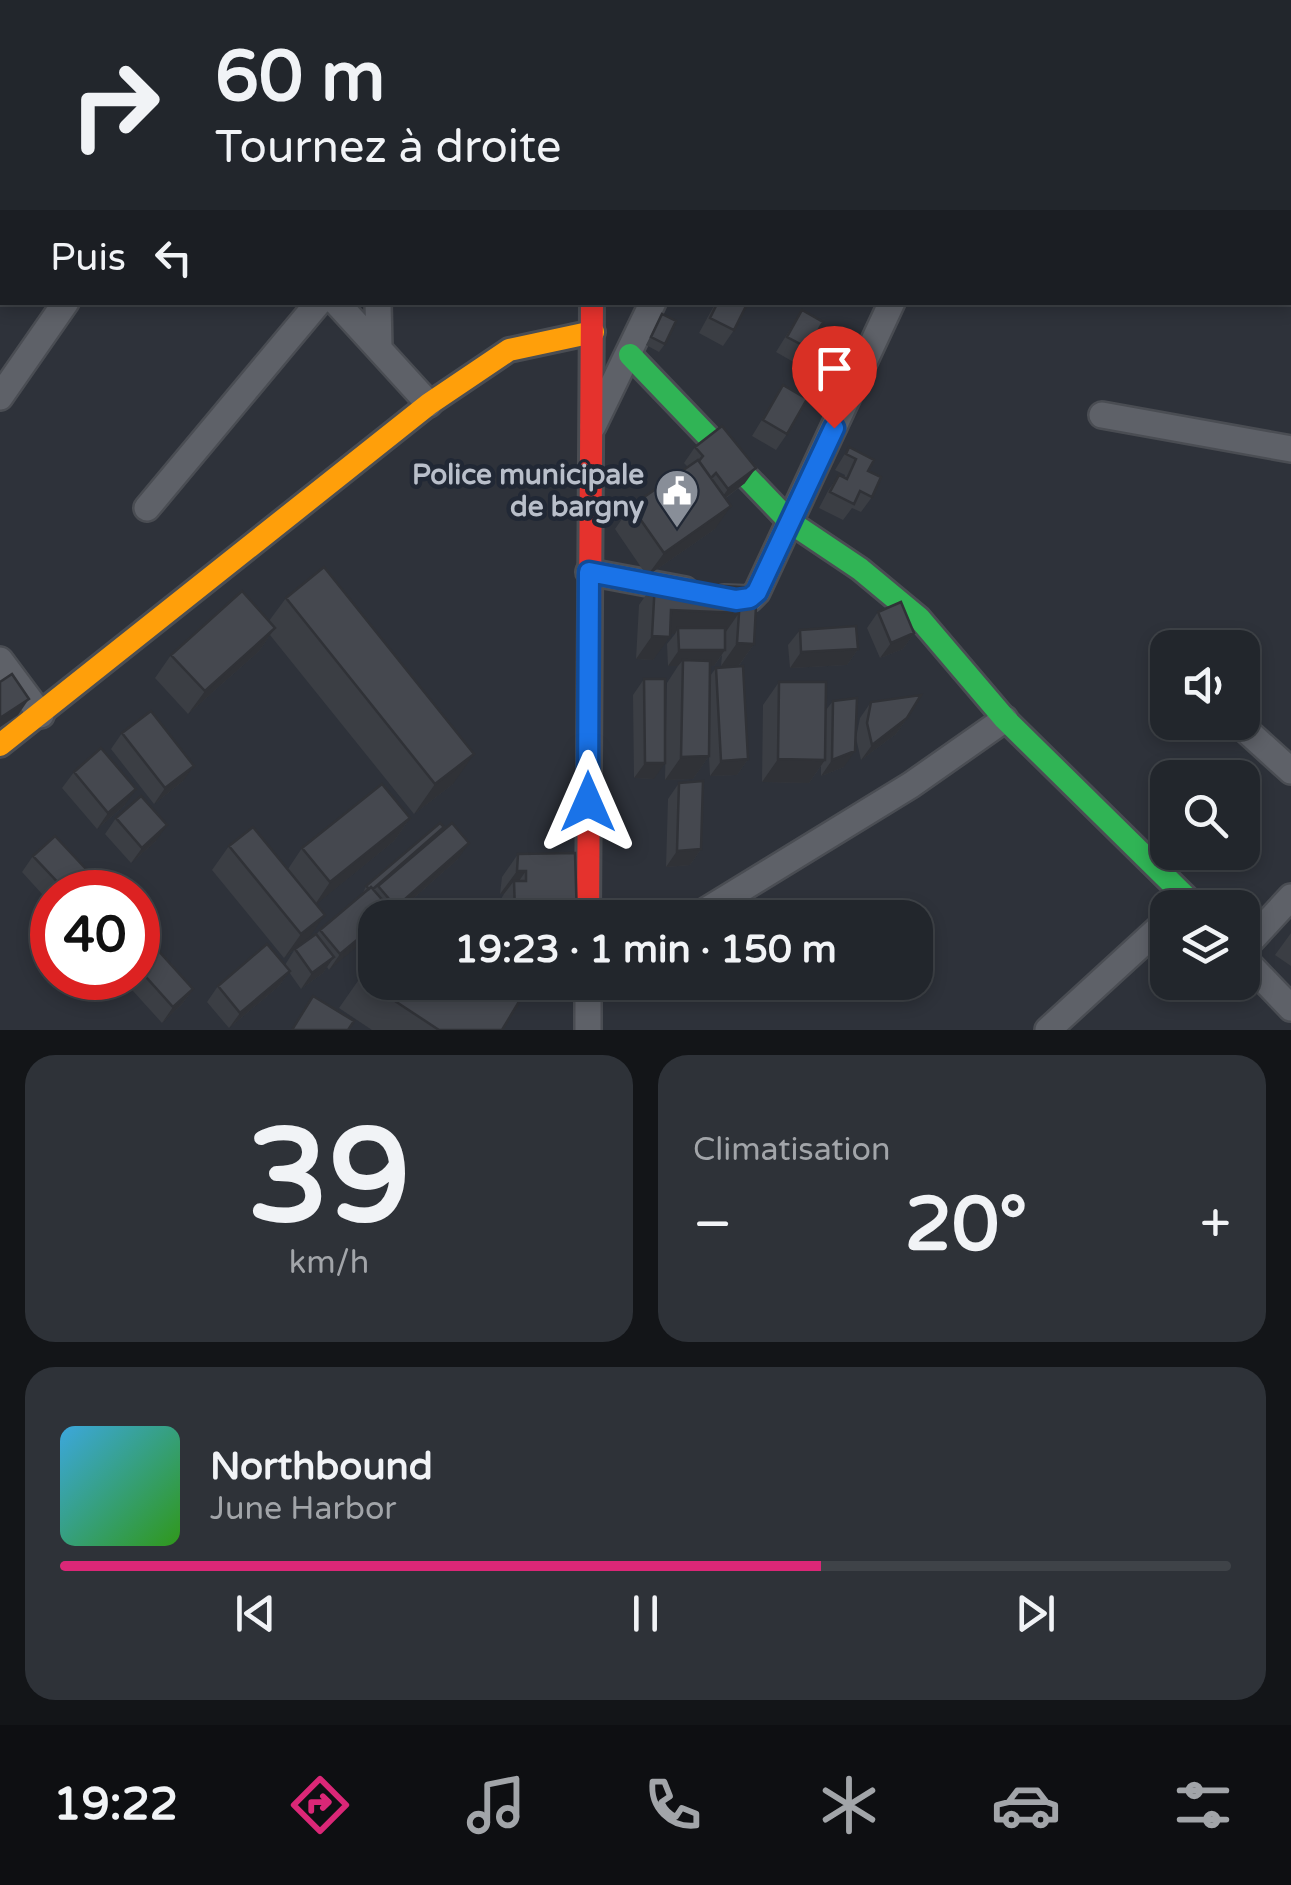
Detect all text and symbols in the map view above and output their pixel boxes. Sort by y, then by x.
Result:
text: 60 m [215,36,385,120]
icon: right [50,40,180,170]
text: Tournez à droite [215,121,561,175]
icon: left [146,230,201,285]
text: Puis [50,235,126,281]
pin [792,326,877,429]
icon: arrive [807,341,862,396]
place label: Police municipale de bargny [412,458,644,524]
public building icon: Police municipale de bargny [654,468,700,529]
map controls [1150,630,1260,1000]
button: sound [1150,630,1260,740]
position arrow [536,750,640,854]
button: search [1150,760,1260,870]
speed limit sign: 40 [30,870,160,1000]
button: layers [1150,890,1260,1000]
text: 19:23 · 1 min · 150 m [454,927,837,973]
text: 39 [247,1101,411,1257]
text: Climatisation [693,1131,890,1169]
text: 20° [905,1180,1027,1270]
text: − [693,1192,732,1258]
text: + [1200,1192,1231,1258]
text: km/h [289,1244,369,1282]
text: Northbound [210,1444,433,1490]
text: June Harbor [210,1490,397,1528]
icon: previous [228,1586,283,1641]
icon: pause [618,1586,673,1641]
icon: next [1008,1586,1063,1641]
icon: directions [285,1770,355,1840]
icon: music [461,1770,531,1840]
icon: phone [638,1770,708,1840]
icon: climate [814,1770,884,1840]
icon: car [991,1770,1061,1840]
icon: filters [1168,1770,1238,1840]
text: 19:22 [53,1778,178,1832]

